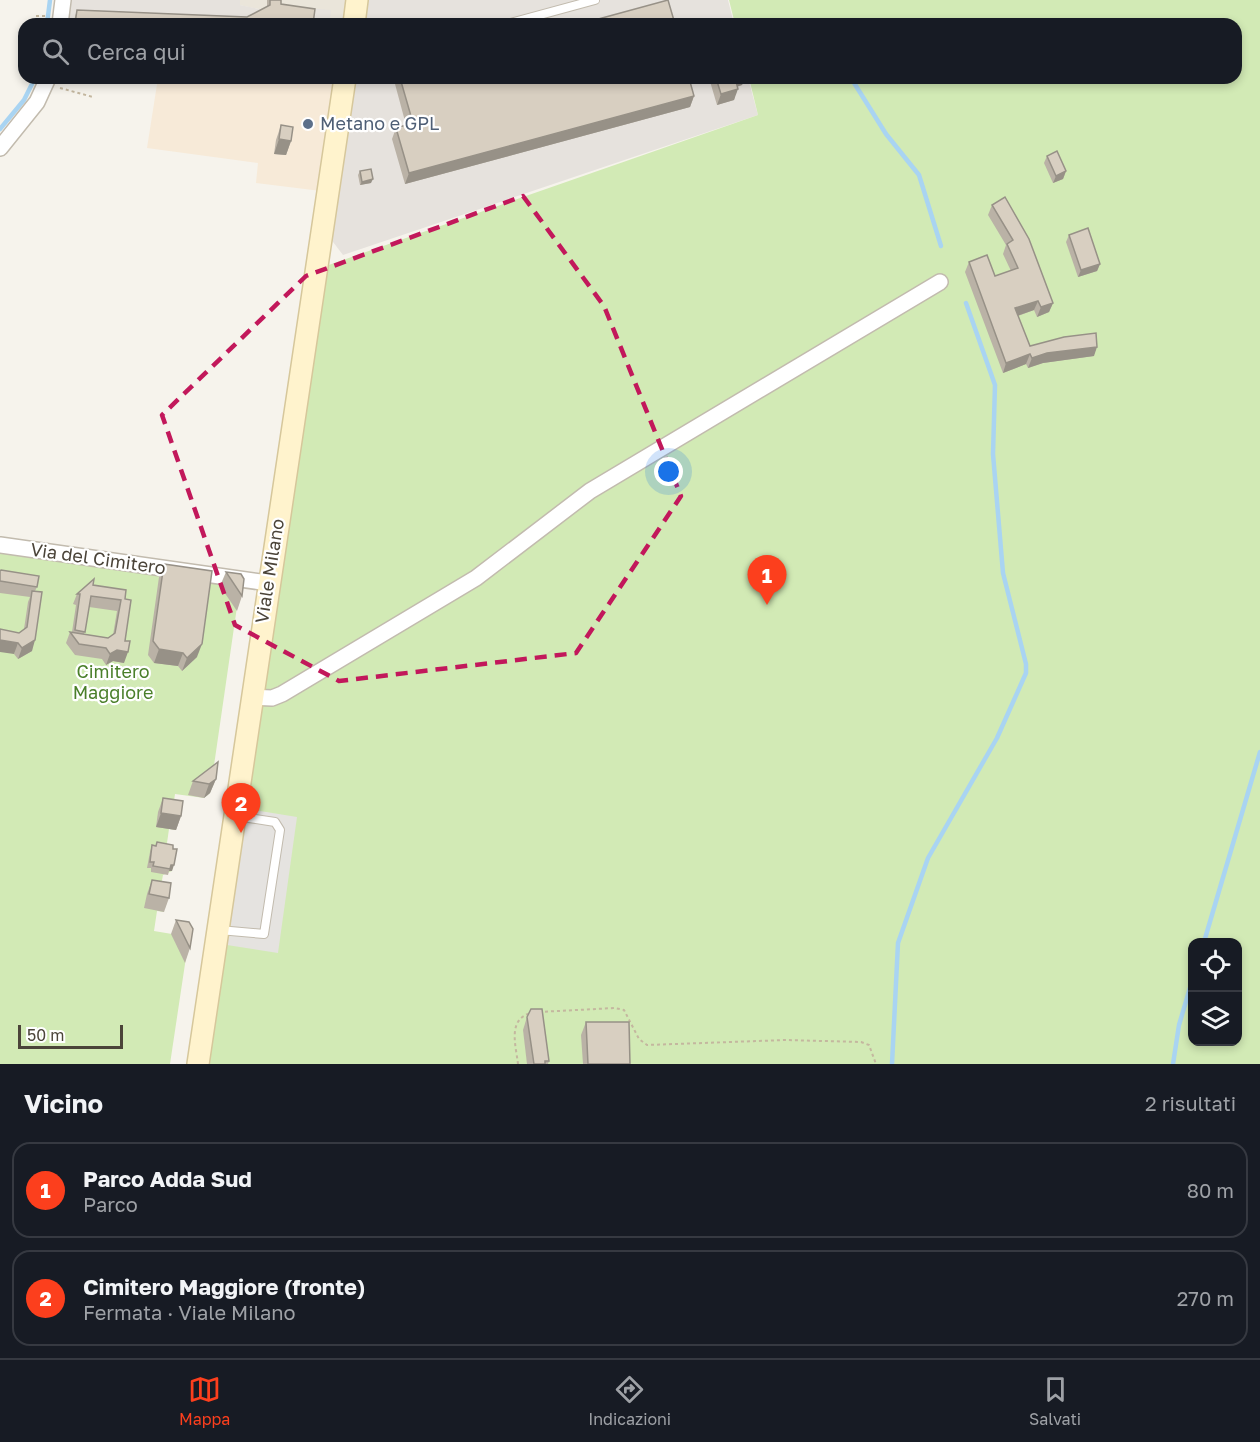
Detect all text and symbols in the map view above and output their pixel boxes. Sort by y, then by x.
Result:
search box [18,18,1242,84]
icon: search [39,35,72,68]
text: Cerca qui [87,38,186,65]
place label: Metano e GPL [320,112,439,134]
marker: Metano e GPL [301,117,315,131]
your location [654,457,683,486]
street label: Viale Milano [250,517,288,625]
street label: Via del Cimitero [29,538,167,578]
pin: 1 [748,556,786,605]
park label: Cimitero Maggiore [73,660,153,703]
pin: 2 [222,784,260,833]
map controls [1188,938,1242,1046]
button: locate [1188,938,1242,992]
button: layers [1188,992,1242,1046]
scale bar [18,1022,123,1050]
text: 50 m [27,1025,64,1045]
text: Vicino [24,1088,103,1119]
text: 2 risultati [1145,1091,1236,1115]
text: Parco Adda Sud [83,1165,252,1192]
text: 1 [40,1178,51,1202]
text: 80 m [1187,1178,1234,1202]
text: Parco [83,1192,138,1216]
text: Cimitero Maggiore (fronte) [83,1273,365,1300]
text: 2 [39,1286,52,1310]
text: 270 m [1177,1286,1234,1310]
text: Fermata · Viale Milano [83,1300,296,1324]
tab: Mappa [179,1373,230,1429]
tab: Indicazioni [588,1373,671,1429]
tab: Salvati [1029,1373,1081,1429]

